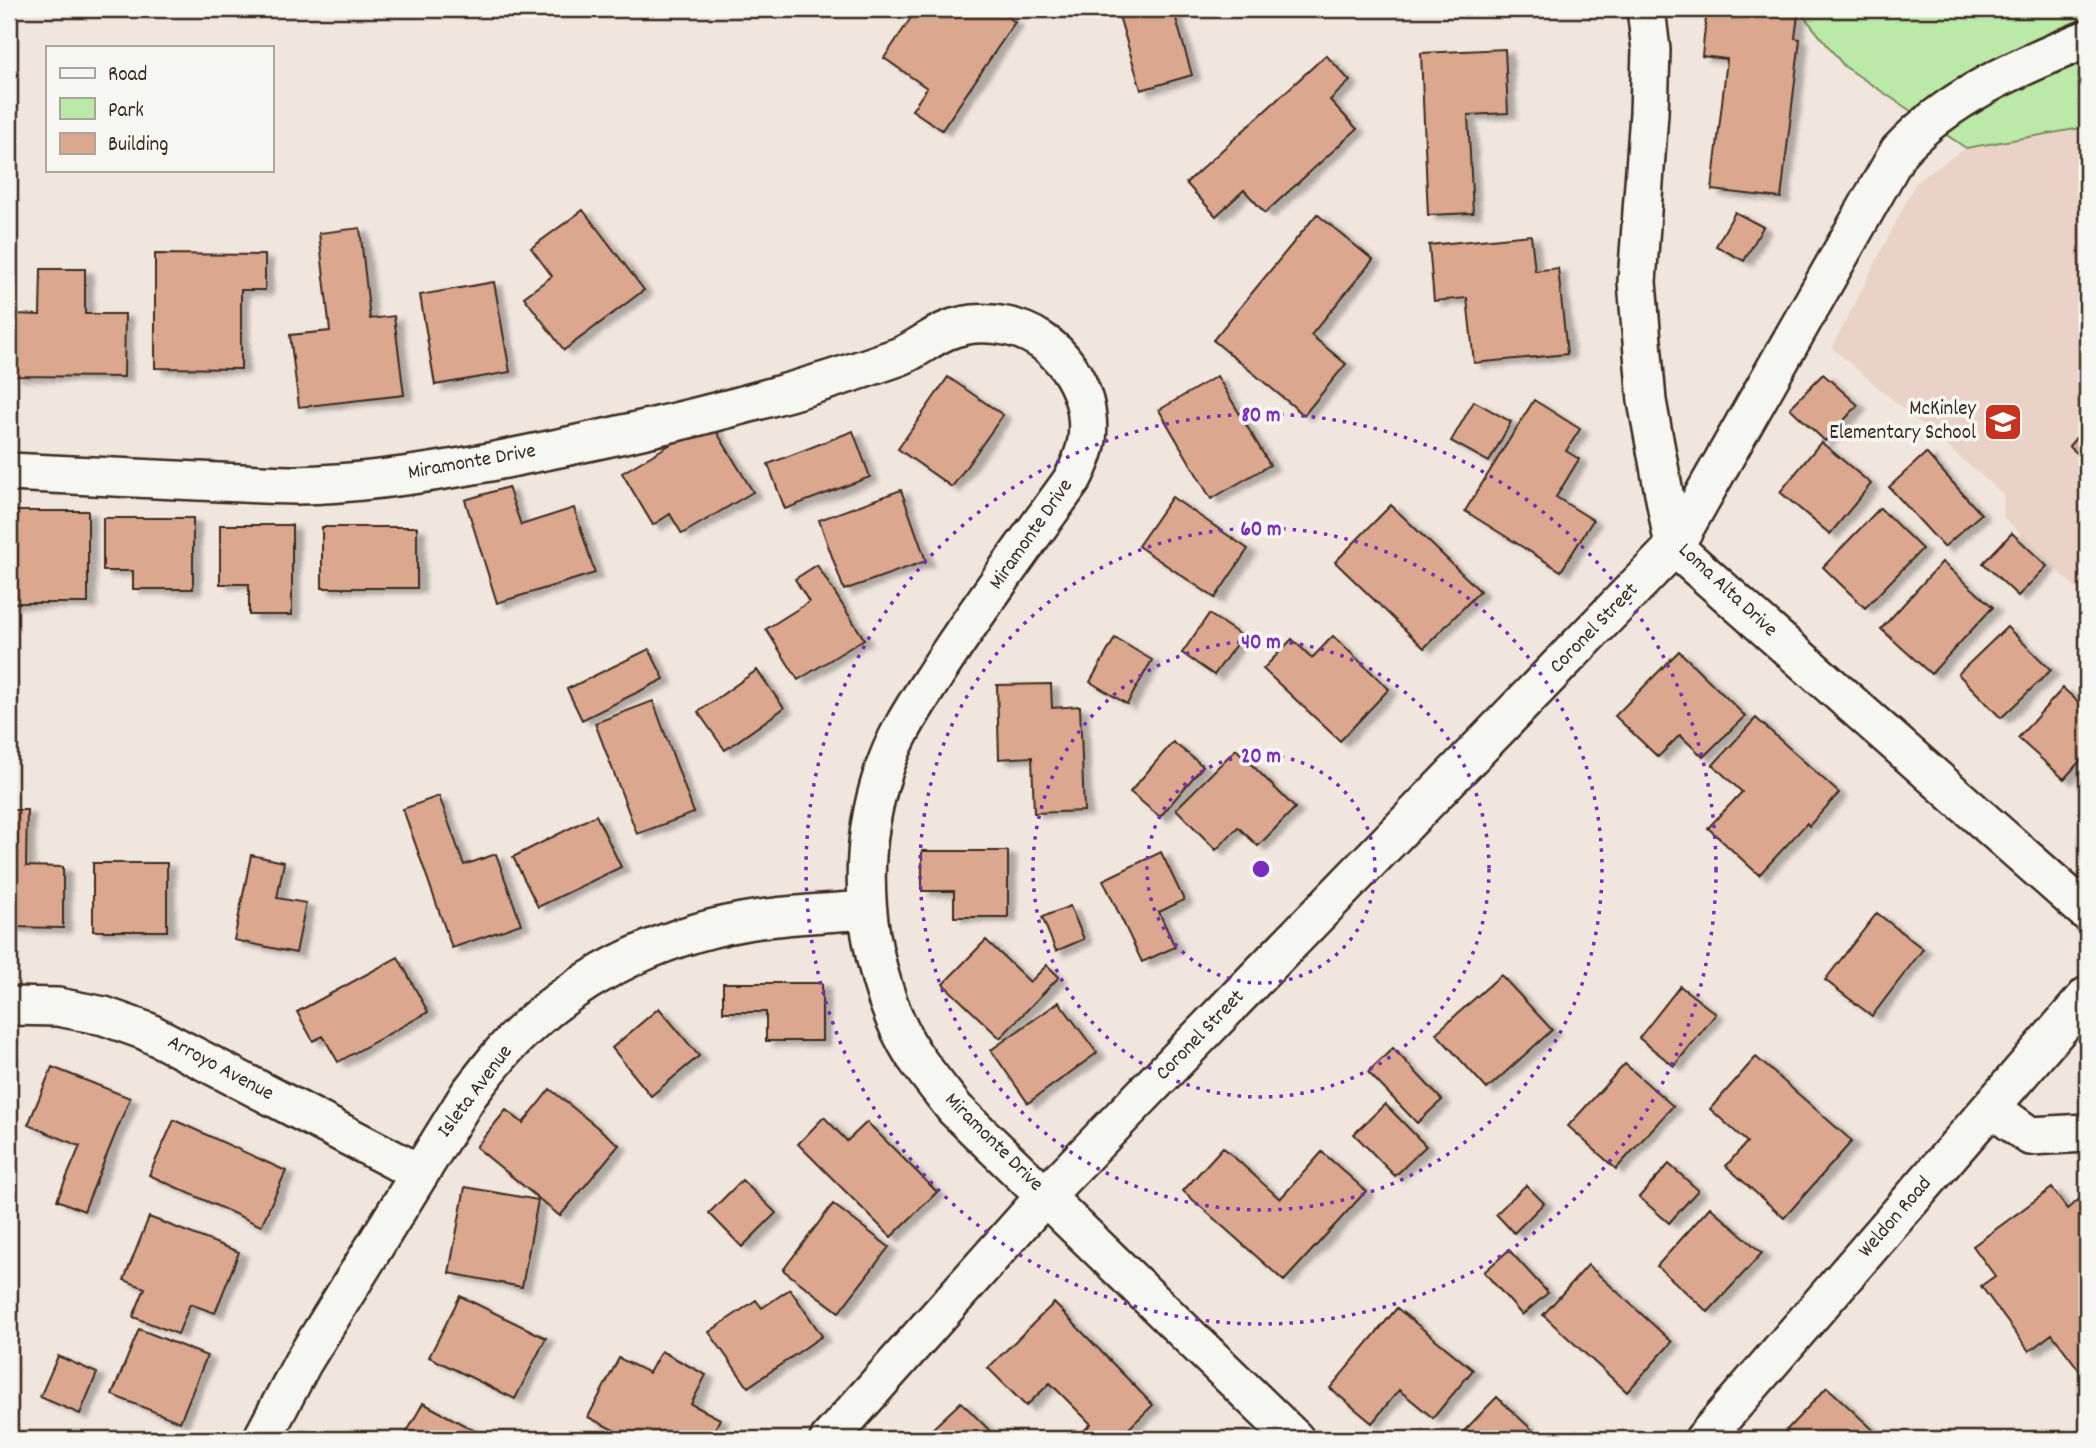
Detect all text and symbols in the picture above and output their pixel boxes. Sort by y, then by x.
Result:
legend [46,46,273,172]
text: Road [108,61,147,91]
text: Park [108,97,144,127]
text: Building [108,131,168,161]
place label: McKinley Elementary School [1829,395,1976,449]
school or university icon: McKinley Elementary School [1982,401,2024,443]
text: 80 m [1241,402,1281,432]
street label: Miramonte Drive [406,437,538,489]
street label: Miramonte Drive [983,473,1081,597]
text: 60 m [1241,516,1281,546]
street label: Loma Alta Drive [1671,537,1783,645]
street label: Coronel Street [1544,576,1646,681]
text: 40 m [1241,629,1281,659]
text: 20 m [1241,743,1281,773]
centre of rings [1249,857,1273,881]
street label: Coronel Street [1150,983,1252,1088]
street label: Arroyo Avenue [162,1028,278,1110]
street label: Isleta Avenue [431,1039,521,1145]
street label: Miramonte Drive [937,1087,1049,1199]
street label: Weldon Road [1852,1171,1940,1265]

